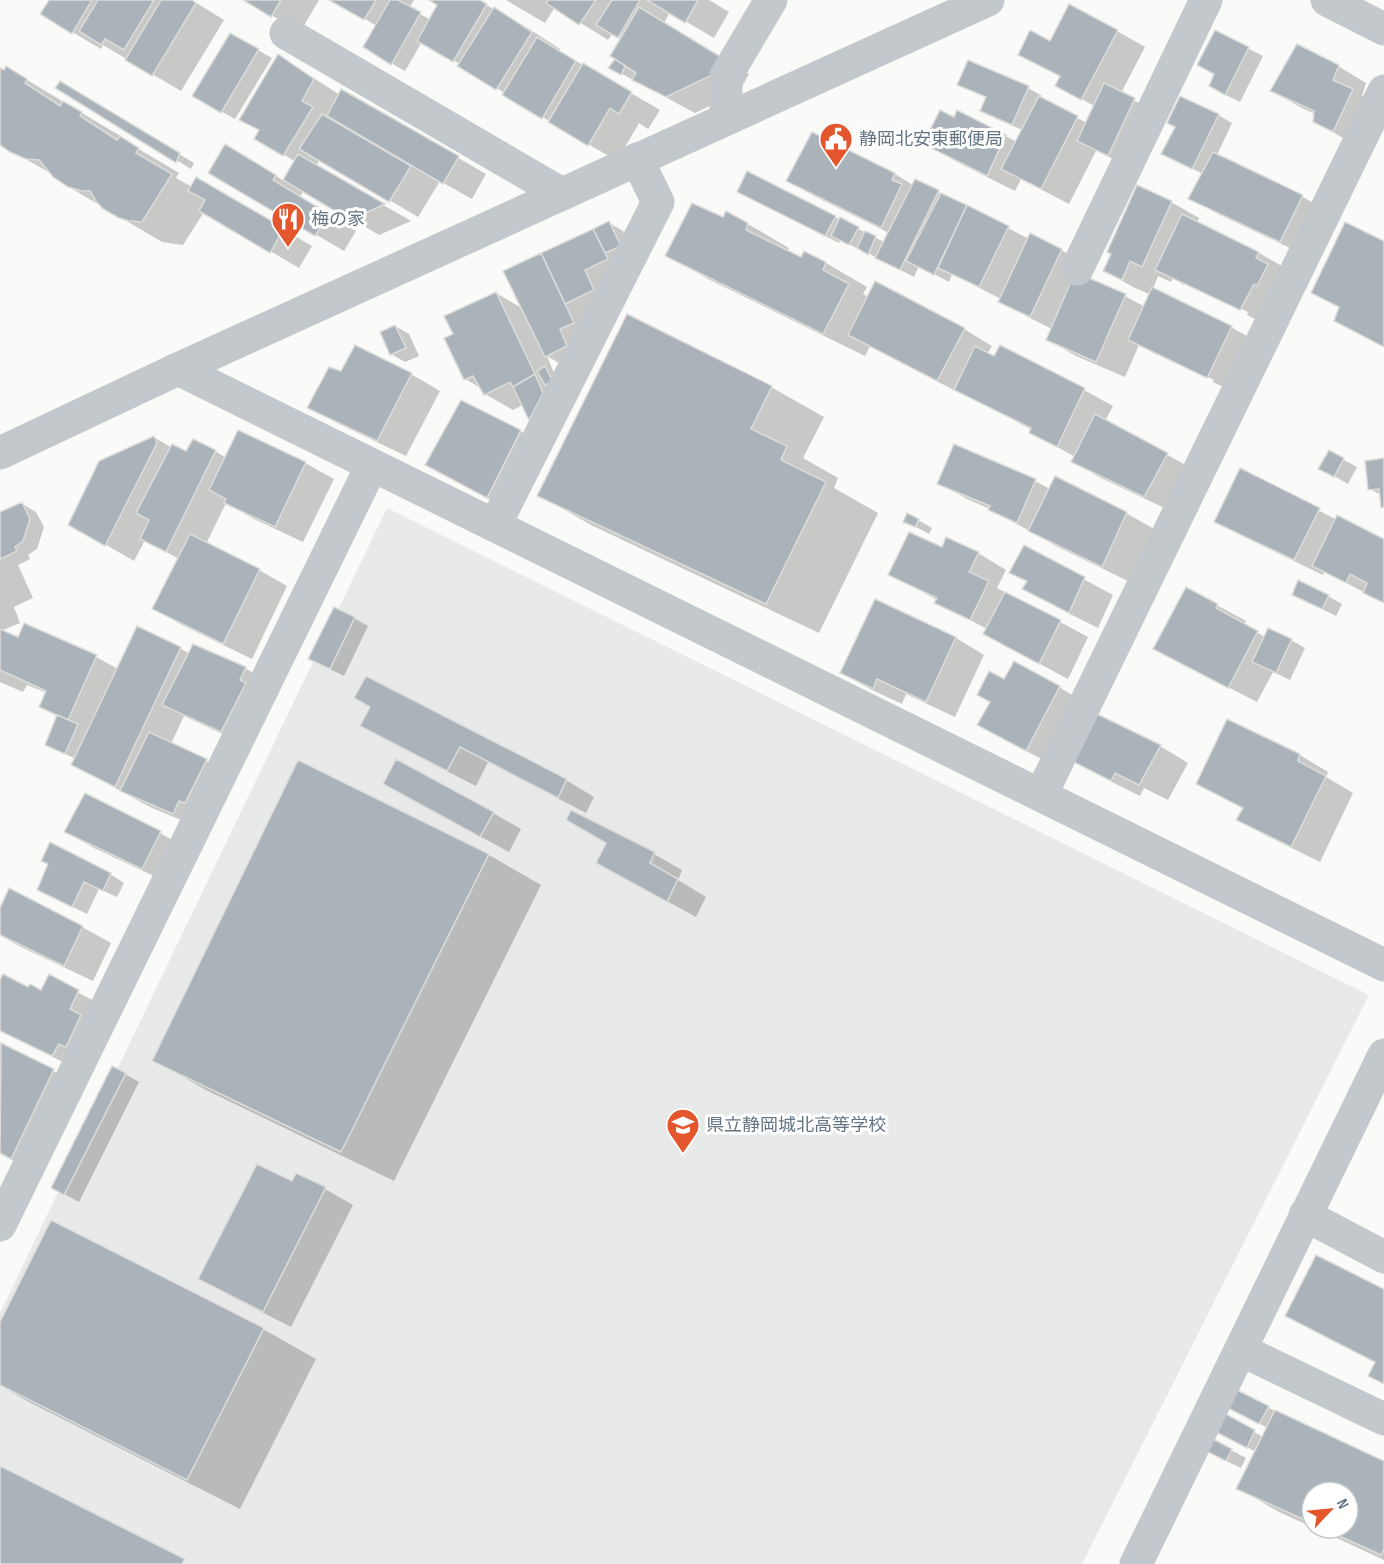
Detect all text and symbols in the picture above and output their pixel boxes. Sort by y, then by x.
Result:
public building icon: 静岡北安東郵便局 [818,121,854,168]
place label: 静岡北安東郵便局 [859,129,1003,150]
restaurant icon: 梅の家 [270,201,306,248]
place label: 梅の家 [311,209,365,230]
school or university icon: 県立静岡城北高等学校 [665,1107,701,1154]
place label: 県立静岡城北高等学校 [706,1115,886,1136]
north arrow [1300,1480,1360,1540]
text: N [1332,1496,1353,1512]

